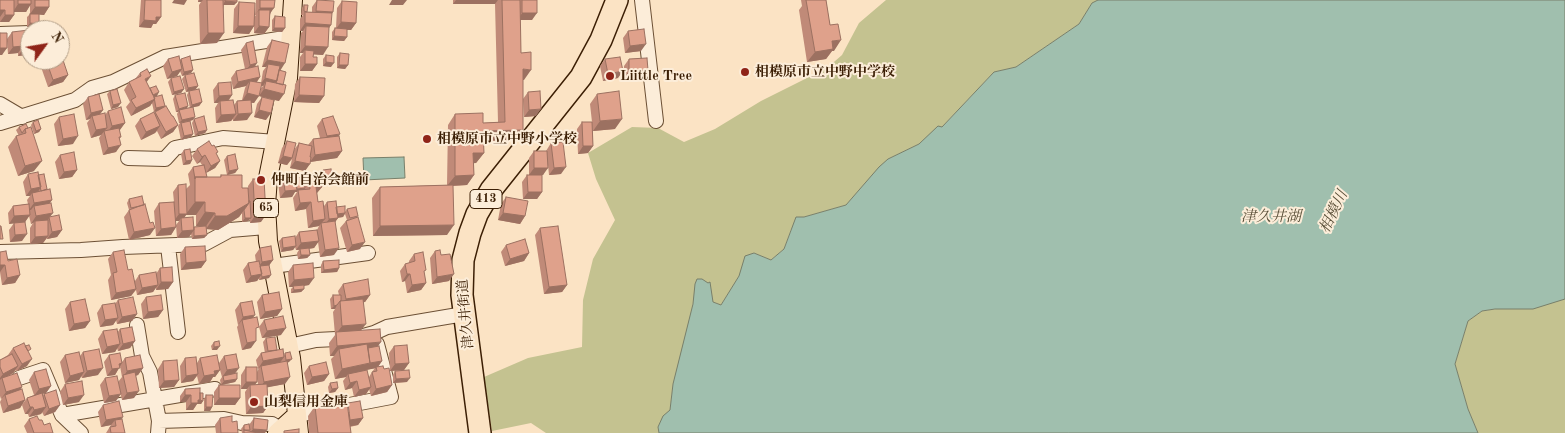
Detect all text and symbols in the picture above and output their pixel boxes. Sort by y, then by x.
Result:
north arrow [20,20,70,70]
text: N [48,29,66,46]
place label: 相模原市立中野中学校 [755,64,895,80]
marker: 相模原市立中野中学校 [739,66,751,78]
place label: Liittle Tree [620,68,692,84]
marker: Liittle Tree [604,70,616,82]
place label: 相模原市立中野小学校 [437,131,577,147]
marker: 相模原市立中野小学校 [421,133,433,145]
place label: 仲町自治会館前 [271,172,369,188]
marker: 仲町自治会館前 [255,174,267,186]
water label: 相模川 [1316,188,1352,236]
road number: 413 [470,190,502,208]
road number: 65 [254,198,278,218]
water label: 津久井湖 [1241,208,1301,226]
street label: 津久井街道 [455,278,477,350]
place label: 山梨信用金庫 [264,394,348,410]
marker: 山梨信用金庫 [248,396,260,408]

